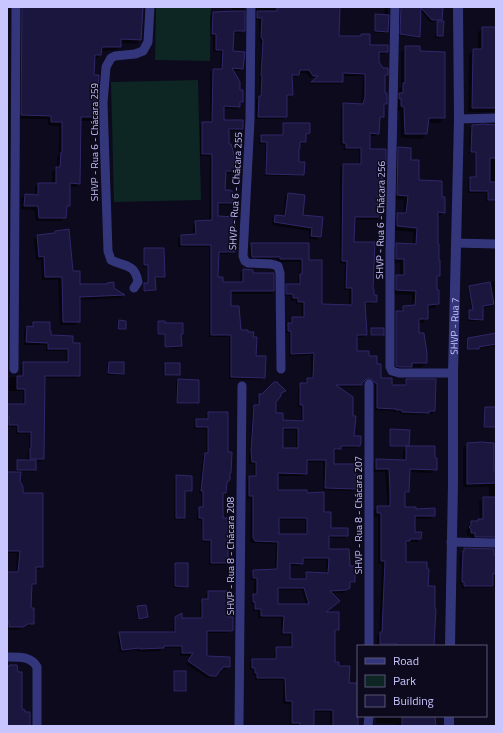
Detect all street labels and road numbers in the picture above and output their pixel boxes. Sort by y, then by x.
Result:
street label: SHVP - Rua 6 - Chácara 259 [87,82,102,201]
street label: SHVP - Rua 6 - Chácara 255 [225,131,246,251]
street label: SHVP - Rua 6 - Chácara 256 [372,160,389,279]
street label: SHVP - Rua 7 [446,297,463,355]
street label: SHVP - Rua 8 - Chácara 207 [351,456,366,574]
street label: SHVP - Rua 8 - Chácara 208 [223,496,238,615]

